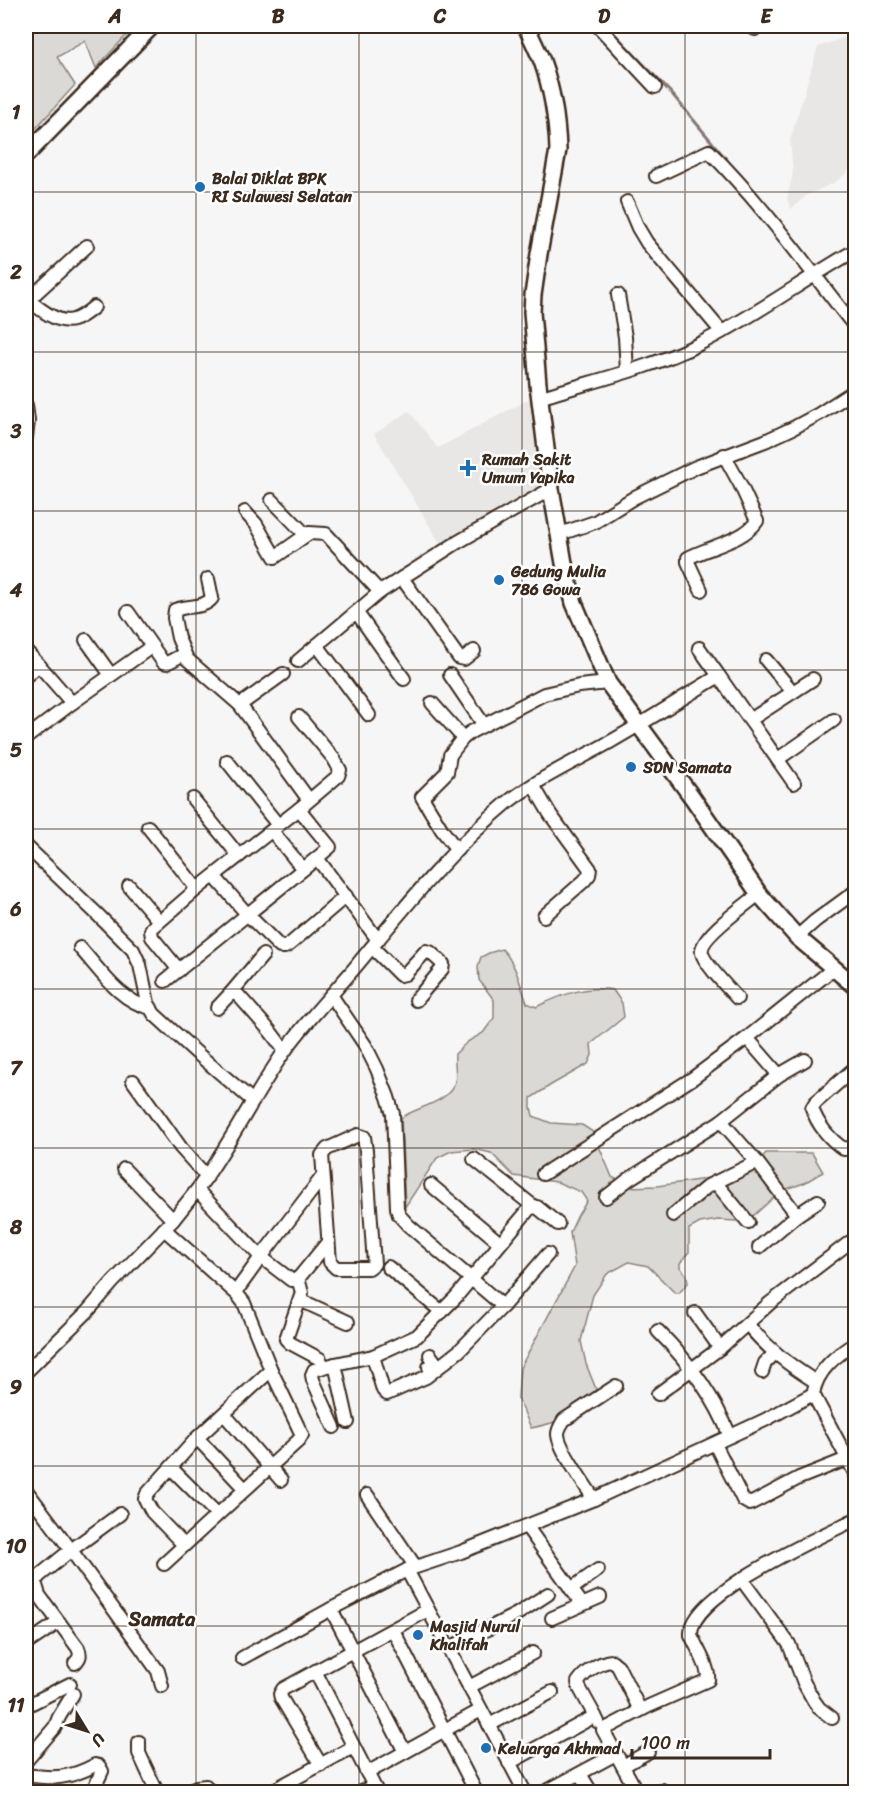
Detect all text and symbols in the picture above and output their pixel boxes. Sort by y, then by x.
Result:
text: A [107,0,122,34]
text: B [272,0,285,34]
text: C [433,0,447,34]
text: D [598,0,611,34]
text: E [760,0,773,34]
text: 1 [12,95,21,130]
place label: Balai Diklat BPK RI Sulawesi Selatan [211,164,352,211]
marker: Balai Diklat BPK RI Sulawesi Selatan [193,180,207,194]
text: 2 [9,255,22,290]
text: 3 [10,414,22,449]
place label: Rumah Sakit Umum Yapika [481,445,574,492]
marker: Rumah Sakit Umum Yapika [459,459,477,477]
place label: Gedung Mulia 786 Gowa [510,557,607,604]
text: 4 [9,573,23,608]
marker: Gedung Mulia 786 Gowa [492,573,506,587]
text: 5 [10,733,22,768]
place label: SDN Samata [642,753,732,782]
marker: SDN Samata [624,760,638,774]
text: 6 [9,892,22,927]
text: 7 [10,1051,23,1086]
text: 8 [9,1210,23,1245]
text: 9 [10,1370,22,1405]
text: 10 [5,1529,27,1564]
district label: Samata [128,1602,196,1637]
place label: Masjid Nurul Khalifah [429,1612,521,1659]
marker: Masjid Nurul Khalifah [411,1628,425,1642]
text: 11 [7,1688,25,1723]
north arrow [57,1701,117,1761]
scale bar [632,1722,770,1760]
text: U [83,1727,113,1754]
text: 100 m [641,1727,690,1759]
place label: Keluarga Akhmad [497,1734,622,1763]
marker: Keluarga Akhmad [479,1741,493,1755]

